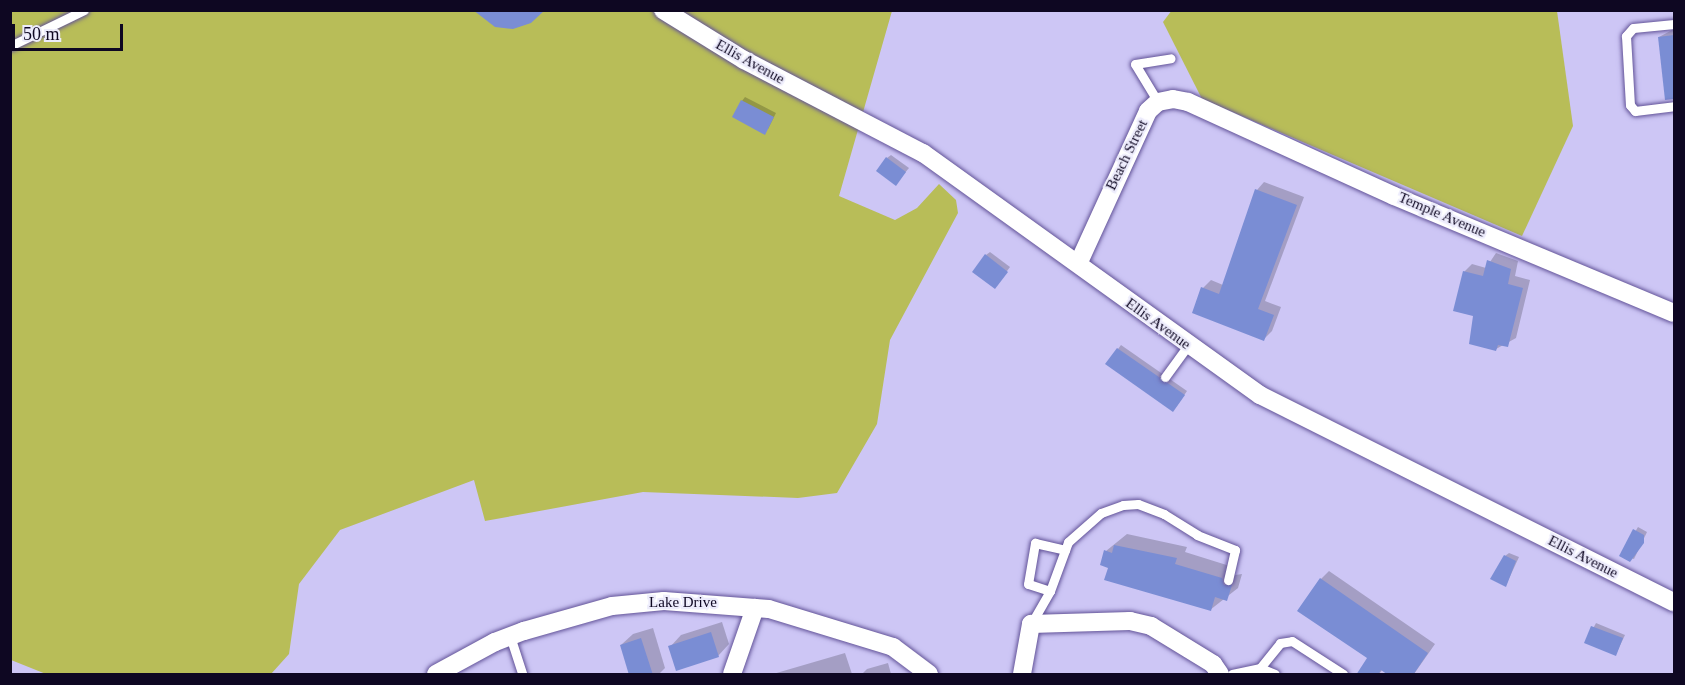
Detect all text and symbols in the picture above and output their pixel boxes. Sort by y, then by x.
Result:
scale bar [15,12,126,50]
text: 50 m [23,24,60,44]
street label: Ellis Avenue [712,36,788,88]
street label: Beach Street [1102,117,1152,193]
street label: Temple Avenue [1395,188,1489,242]
street label: Ellis Avenue [1122,294,1194,354]
street label: Ellis Avenue [1545,532,1621,582]
street label: Lake Drive [649,594,717,612]

